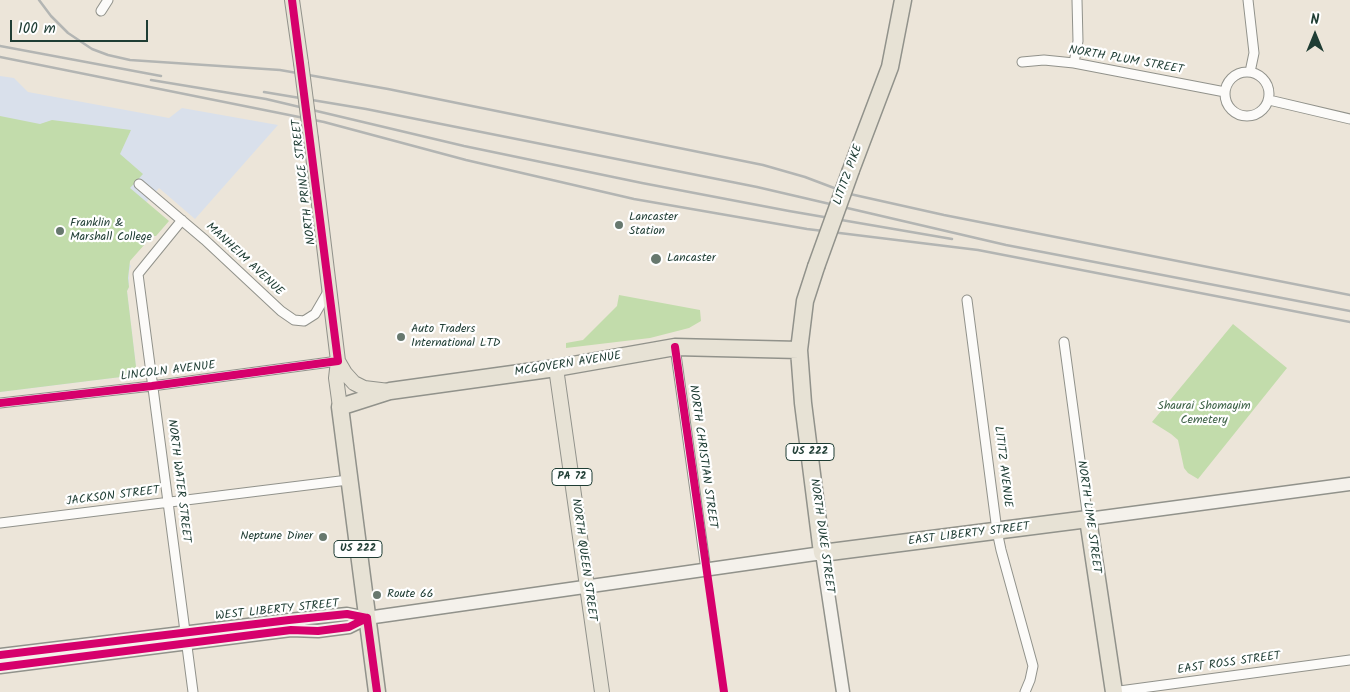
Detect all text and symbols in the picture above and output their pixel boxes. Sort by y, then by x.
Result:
text: N [1311,9,1319,31]
scale bar [12,10,150,42]
north arrow [1290,10,1340,60]
text: 100 m [18,17,56,41]
street label: NORTH PLUM STREET [1067,44,1185,78]
street label: NORTH PRINCE STREET [290,118,320,246]
street label: LITITZ PIKE [831,143,867,207]
place label: Lancaster Station [629,211,678,239]
place label: Franklin & Marshall College [70,217,152,245]
marker: Lancaster Station [613,219,625,231]
street label: MANHEIM AVENUE [202,220,286,300]
marker: Franklin & Marshall College [54,225,66,237]
marker: Lancaster [649,252,663,266]
place label: Lancaster [667,252,716,266]
place label: Auto Traders International LTD [411,323,501,351]
marker: Auto Traders International LTD [395,331,407,343]
street label: MCGOVERN AVENUE [514,349,622,381]
street label: LINCOLN AVENUE [120,359,216,385]
street label: NORTH CHRISTIAN STREET [685,384,719,530]
park label: Shaurai Shomayim Cemetery [1158,400,1250,428]
street label: NORTH WATER STREET [163,419,193,543]
street label: LITITZ AVENUE [990,425,1014,509]
road number: US 222 [786,444,834,461]
street label: NORTH LIME STREET [1073,460,1103,574]
road number: PA 72 [552,468,592,486]
street label: NORTH DUKE STREET [806,478,836,594]
street label: JACKSON STREET [65,484,161,510]
street label: NORTH QUEEN STREET [567,498,599,622]
street label: EAST LIBERTY STREET [907,520,1031,550]
place label: Neptune Diner [240,530,313,544]
marker: Neptune Diner [317,531,329,543]
road number: US 222 [334,540,382,558]
place label: Route 66 [387,588,433,602]
marker: Route 66 [371,589,383,601]
street label: WEST LIBERTY STREET [214,597,340,625]
street label: EAST ROSS STREET [1176,650,1282,678]

